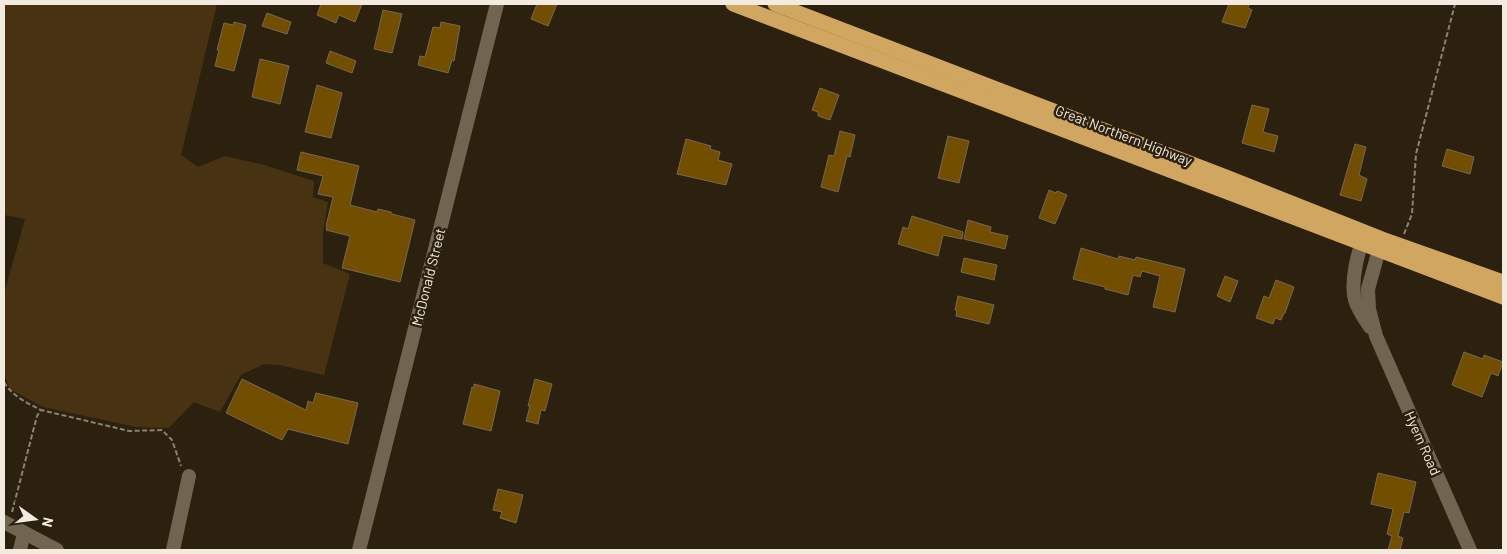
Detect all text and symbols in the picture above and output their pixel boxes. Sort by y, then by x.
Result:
street label: Great Northern Highway [1053,101,1195,169]
street label: McDonald Street [408,226,448,328]
street label: Hyem Road [1401,408,1445,478]
north arrow [10,494,60,544]
text: N [39,516,57,529]

